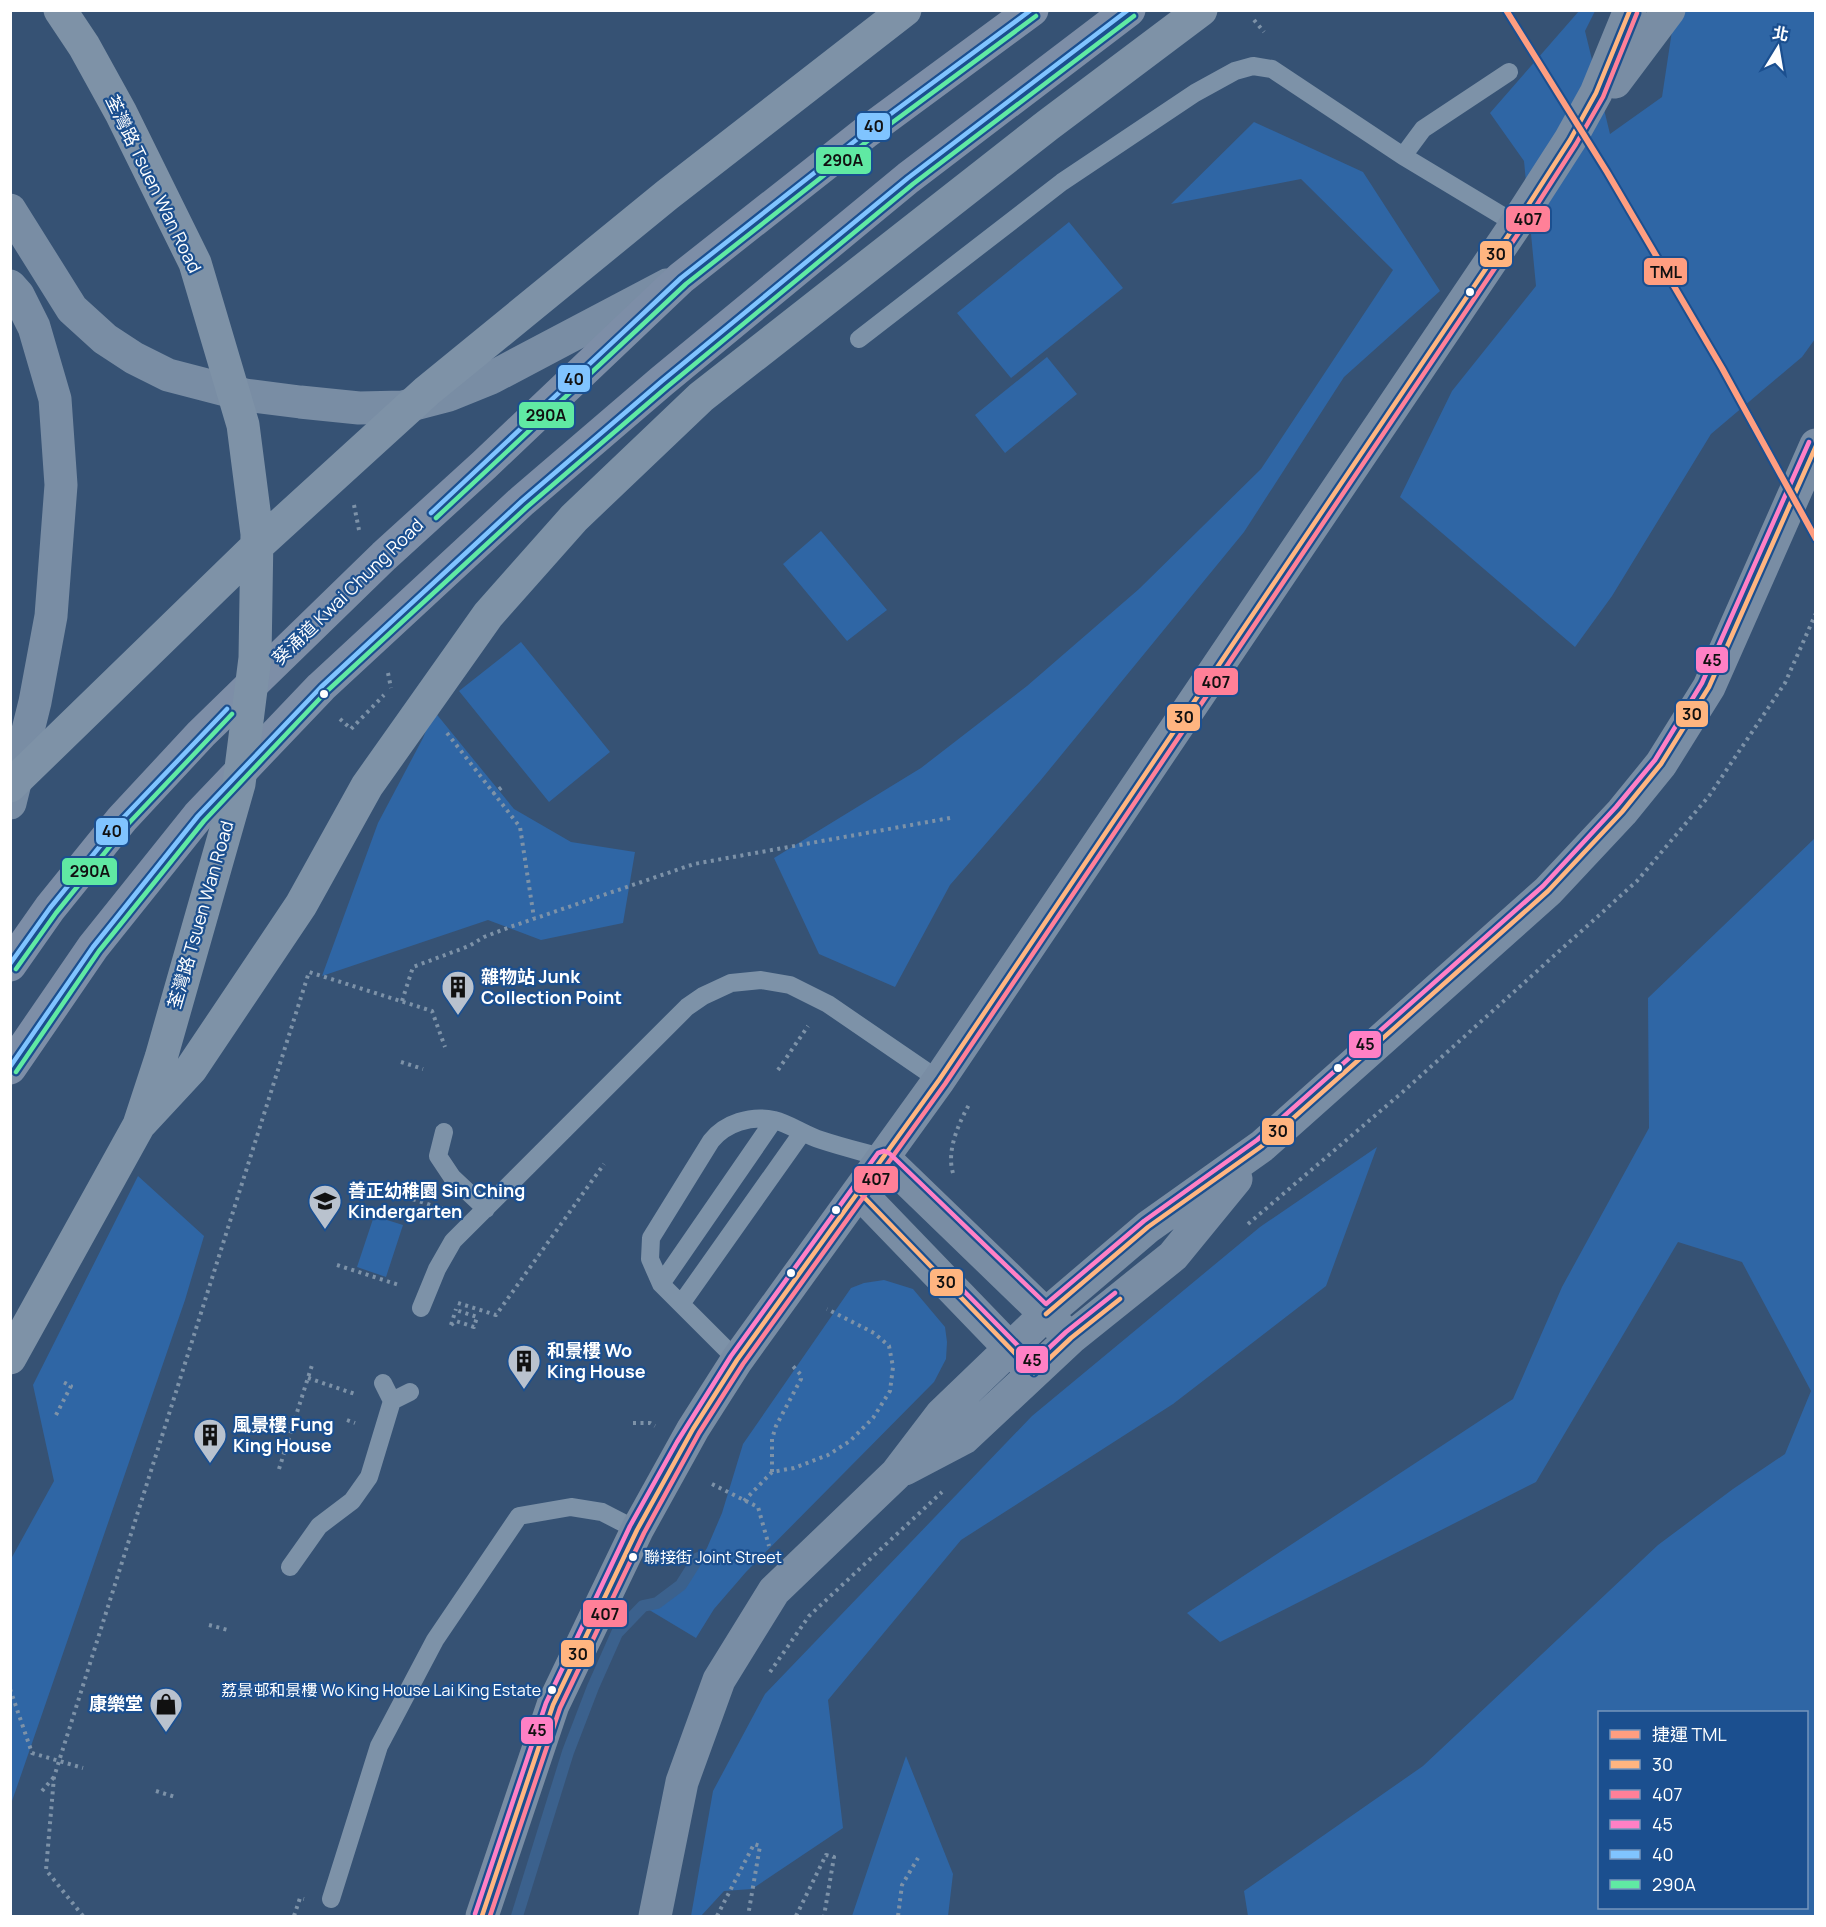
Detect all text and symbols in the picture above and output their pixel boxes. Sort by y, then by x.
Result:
north arrow [1748,18,1808,78]
text: 北 [1771,21,1791,46]
street label: 荃灣路 Tsuen Wan Road [100,91,207,276]
line badge: 40 [856,112,891,141]
text: 40 [864,115,884,137]
line badge: 290A [815,146,872,175]
text: 290A [823,149,864,171]
line badge: 407 [1505,205,1551,233]
text: 407 [1514,208,1542,230]
line badge: 30 [1479,240,1513,268]
text: 30 [1486,243,1506,265]
line badge: TML [1643,257,1688,286]
text: TML [1650,261,1682,283]
unlabelled marker [1464,286,1476,298]
line badge: 40 [557,364,591,393]
text: 40 [564,368,584,390]
line badge: 290A [518,401,575,429]
text: 290A [526,404,567,426]
street label: 葵涌道 Kwai Chung Road [267,513,428,670]
line badge: 45 [1695,646,1729,674]
text: 45 [1702,649,1722,671]
line badge: 407 [1193,667,1239,696]
text: 407 [1202,671,1230,693]
unlabelled marker [318,688,330,700]
line badge: 30 [1675,700,1709,728]
line badge: 30 [1166,703,1201,732]
text: 30 [1682,703,1702,725]
text: 30 [1174,706,1194,728]
line badge: 40 [95,817,129,846]
street label: 荃灣路 Tsuen Wan Road [162,818,238,1012]
text: 40 [102,820,122,842]
line badge: 290A [61,857,118,886]
text: 290A [70,860,111,882]
place label: 雜物站 Junk Collection Point [481,964,622,1009]
building icon: 雜物站 Junk Collection Point [440,969,476,1016]
line badge: 45 [1348,1030,1382,1059]
text: 45 [1355,1033,1375,1055]
unlabelled marker [1332,1062,1344,1074]
line badge: 30 [1261,1117,1295,1146]
text: 30 [1268,1120,1288,1142]
line badge: 407 [853,1165,899,1194]
text: 407 [862,1168,890,1190]
place label: 善正幼稚園 Sin Ching Kindergarten [348,1178,525,1223]
school or university icon: 善正幼稚園 Sin Ching Kindergarten [307,1183,343,1230]
unlabelled marker [830,1204,842,1216]
unlabelled marker [785,1267,797,1279]
line badge: 30 [929,1268,964,1297]
text: 30 [936,1271,956,1293]
place label: 和景樓 Wo King House [547,1338,646,1383]
building icon: 和景樓 Wo King House [506,1343,542,1390]
line badge: 45 [1015,1345,1049,1374]
text: 45 [1022,1349,1042,1371]
place label: 風景樓 Fung King House [233,1412,334,1457]
building icon: 風景樓 Fung King House [192,1417,228,1464]
place label: 聯接街 Joint Street [644,1546,782,1568]
marker: 聯接街 Joint Street [627,1551,639,1563]
line badge: 407 [582,1599,628,1628]
text: 407 [591,1603,619,1625]
line badge: 30 [560,1639,595,1668]
text: 30 [568,1643,588,1665]
place label: 荔景邨和景樓 Wo King House Lai King Estate [221,1679,541,1701]
marker: 荔景邨和景樓 Wo King House Lai King Estate [546,1684,558,1696]
shop icon: 康樂堂 [148,1686,184,1733]
place label: 康樂堂 [89,1691,143,1715]
legend [1598,1711,1808,1909]
line badge: 45 [520,1716,554,1745]
text: 45 [527,1719,547,1741]
text: 捷運 TML [1652,1722,1727,1746]
text: 30 [1652,1752,1673,1776]
text: 407 [1652,1782,1683,1806]
text: 45 [1652,1812,1673,1836]
text: 40 [1652,1842,1674,1866]
text: 290A [1652,1872,1696,1896]

